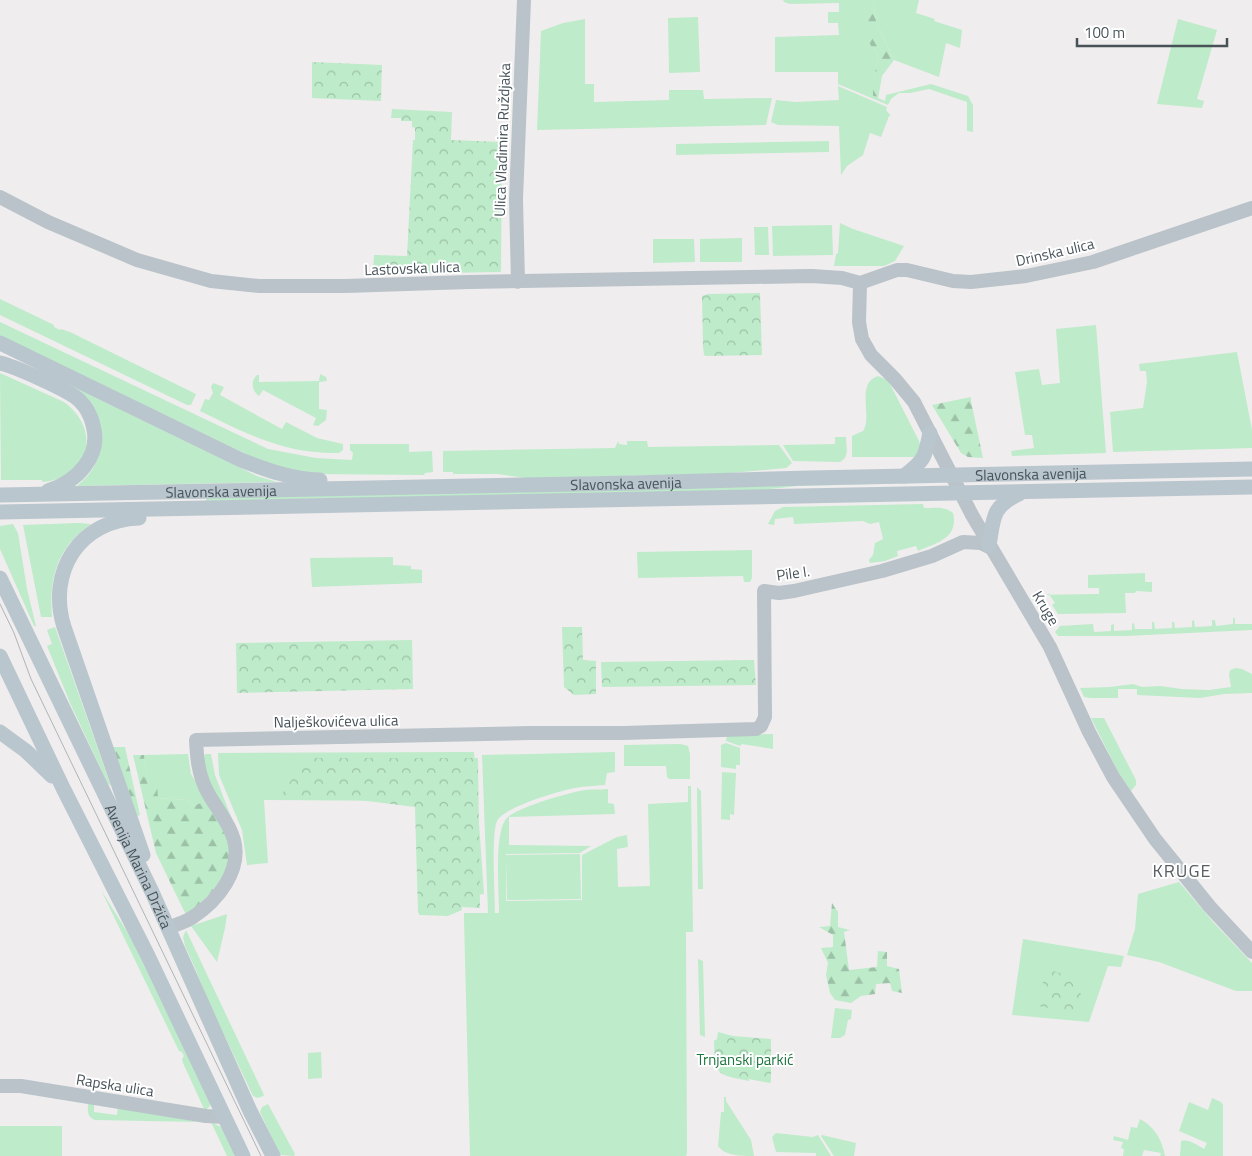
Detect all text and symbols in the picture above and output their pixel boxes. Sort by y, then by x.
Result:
scale bar [1077,15,1227,47]
text: 100 m [1084,21,1125,44]
street label: Ulica Vladimira Ruždjaka [488,62,516,217]
street label: Drinska ulica [1013,232,1097,272]
street label: Lastovska ulica [364,255,461,281]
street label: Slavonska avenija [975,461,1087,486]
street label: Slavonska avenija [570,470,682,496]
street label: Slavonska avenija [165,478,277,503]
street label: Pile I. [775,559,811,587]
street label: Kruge [1027,586,1065,630]
street label: Nalješkovićeva ulica [273,708,399,734]
street label: Avenija Marina Držića [100,800,179,933]
district label: KRUGE [1153,857,1211,884]
park label: Trnjanski parkić [696,1048,794,1071]
street label: Rapska ulica [74,1068,156,1103]

